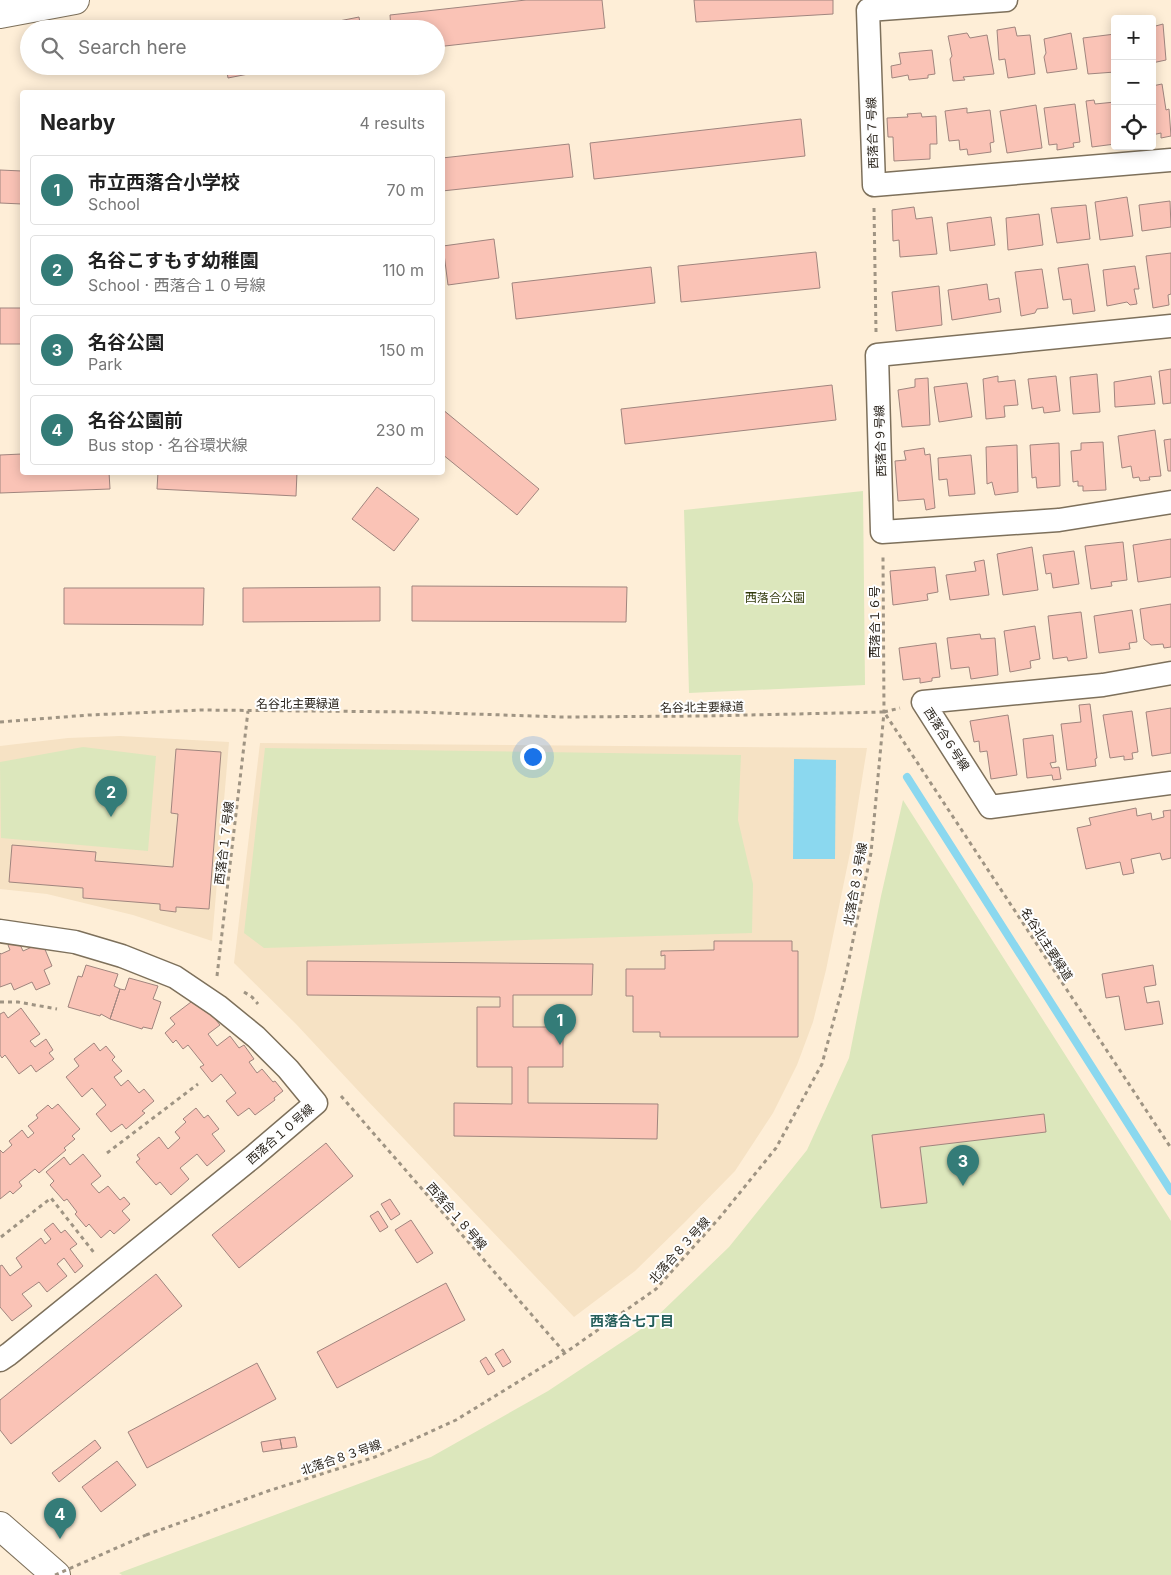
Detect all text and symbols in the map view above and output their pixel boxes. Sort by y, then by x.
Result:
map controls [1111,15,1156,150]
button: + [1111,15,1156,60]
search box [20,20,445,75]
icon: search [38,34,66,62]
text: Search here [78,36,187,59]
button: − [1111,60,1156,105]
street label: 西落合７号線 [863,97,881,169]
button: locate [1111,105,1156,150]
text: Nearby [40,110,115,135]
text: 4 results [360,113,425,133]
text: 市立西落合小学校 [88,171,240,194]
text: 1 [54,180,60,200]
text: 70 m [387,180,424,200]
text: School [88,194,140,214]
text: 名谷こすもす幼稚園 [88,249,259,272]
text: 2 [52,260,62,280]
text: 110 m [382,260,424,280]
text: School · 西落合１０号線 [88,275,266,295]
text: 名谷公園 [88,331,164,354]
text: 3 [52,340,62,360]
text: 150 m [379,340,424,360]
text: Park [88,354,122,374]
street label: 西落合９号線 [871,405,889,477]
text: 名谷公園前 [88,409,183,432]
text: 4 [52,420,62,440]
text: 230 m [376,420,424,440]
text: Bus stop · 名谷環状線 [88,435,247,455]
street label: 西落合１６号 [867,586,882,658]
park label: 西落合公園 [745,590,805,605]
street label: 名谷北主要緑道 [256,696,340,711]
street label: 名谷北主要緑道 [660,699,744,715]
street label: 西落合６号線 [921,705,973,773]
your location [520,744,546,770]
pin: 2 [95,776,127,817]
street label: 西落合１７号線 [211,800,237,886]
street label: 北落合８３号線 [840,841,870,927]
street label: 名谷北主要緑道 [1018,905,1076,983]
pin: 1 [544,1004,576,1045]
street label: 西落合１０号線 [243,1101,317,1167]
pin: 3 [947,1145,979,1186]
street label: 西落合１８号線 [424,1179,490,1253]
street label: 北落合８３号線 [645,1214,713,1286]
district label: 西落合七丁目 [590,1312,674,1329]
street label: 北落合８３号線 [299,1436,383,1478]
pin: 4 [44,1498,76,1539]

